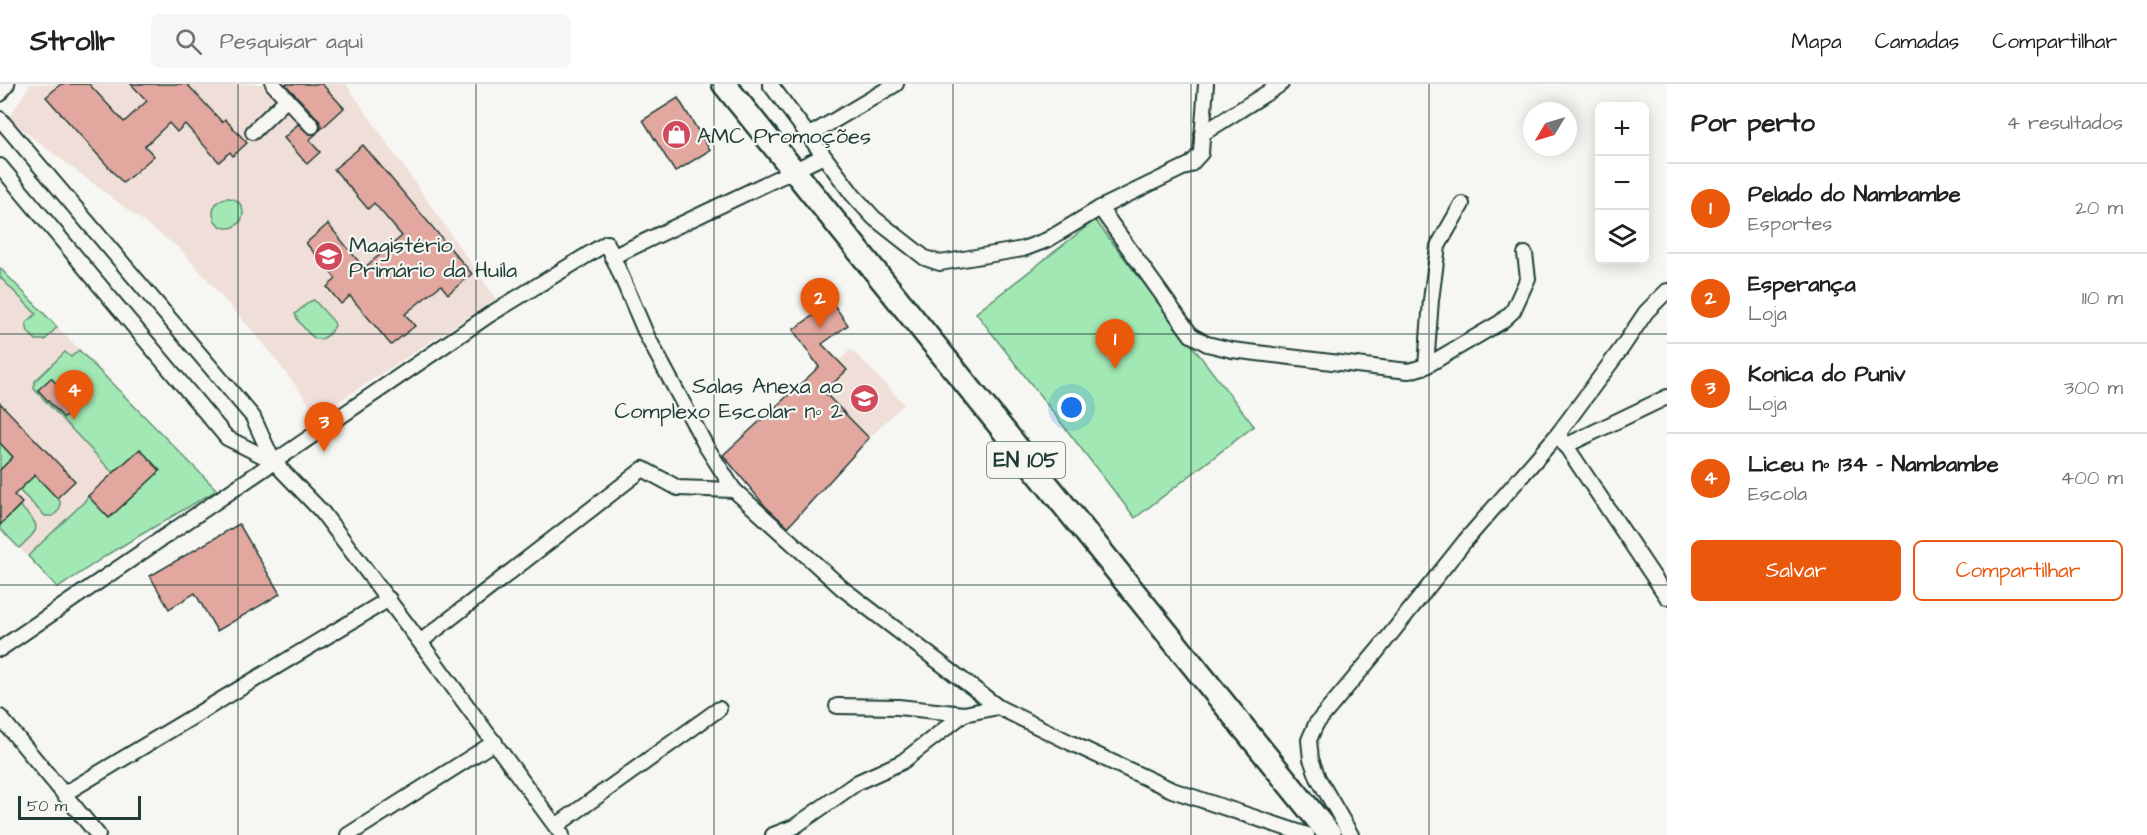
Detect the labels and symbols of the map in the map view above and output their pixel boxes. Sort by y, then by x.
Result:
north arrow [1523,102,1577,156]
shop icon: AMC Promoções [660,119,692,151]
place label: AMC Promoções [697,121,871,152]
place label: Magistério Primário da Huíla [349,230,517,286]
school or university icon: Magistério Primário da Huíla [312,241,344,273]
pin: 2 [800,278,840,328]
pin: 1 [1096,320,1134,369]
pin: 4 [54,370,94,420]
place label: Salas Anexa ao Complexo Escolar nº 2 [614,371,844,427]
school or university icon: Salas Anexa ao Complexo Escolar nº 2 [848,382,880,414]
your location [1057,393,1086,422]
pin: 3 [304,402,344,452]
road number: EN 105 [987,442,1065,478]
scale bar [18,793,141,820]

